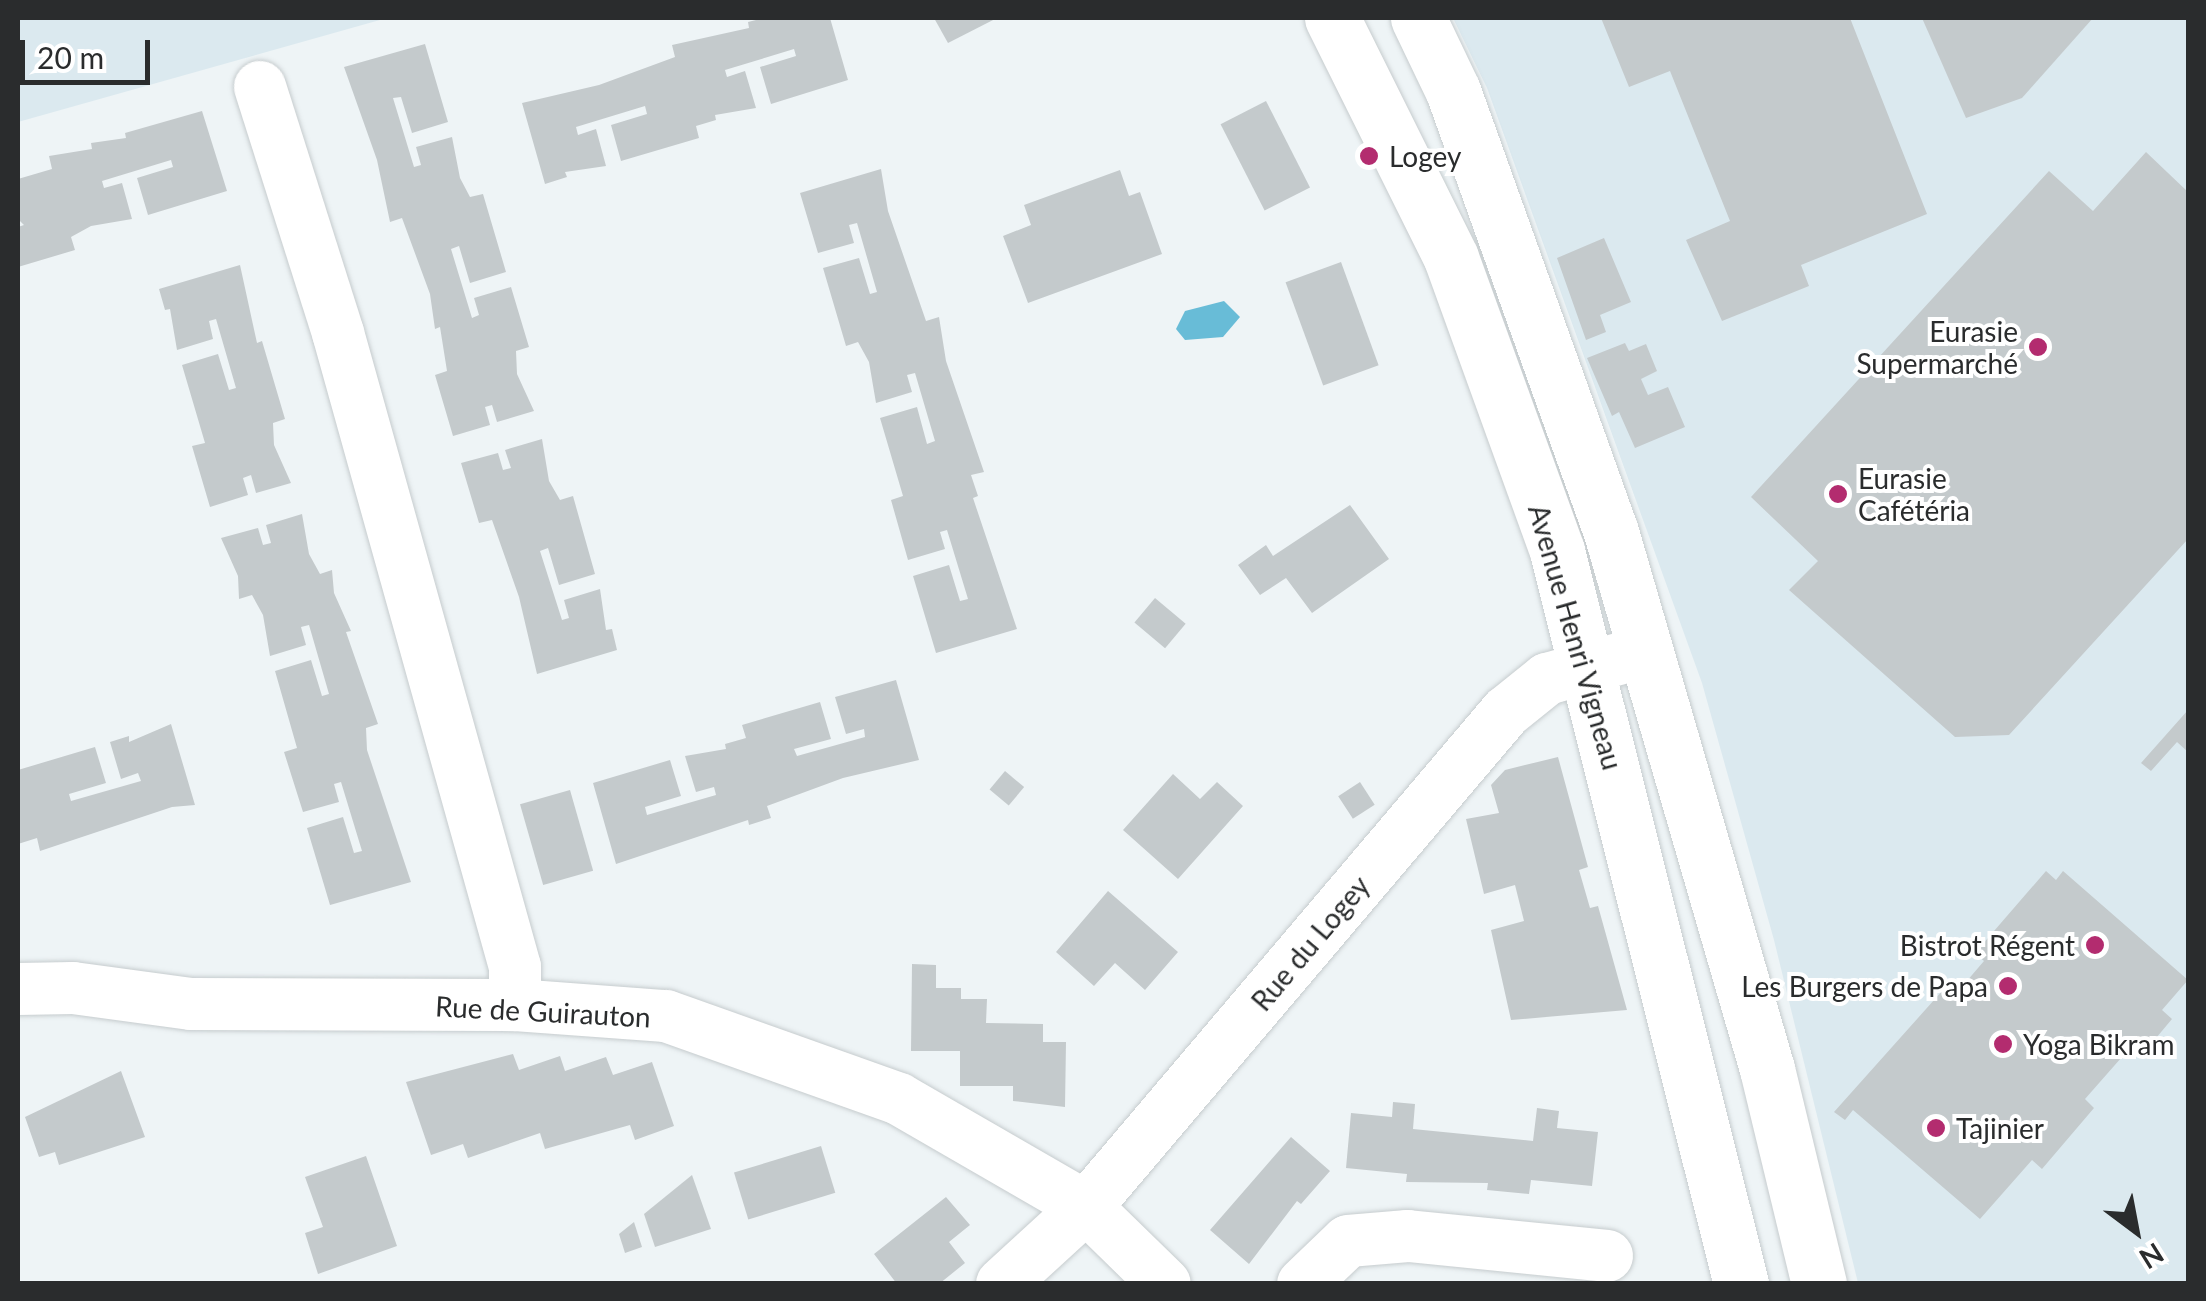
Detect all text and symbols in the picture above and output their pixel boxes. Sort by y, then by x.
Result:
scale bar [25,20,155,82]
text: 20 m [37,39,104,75]
place label: Logey [1389,139,1461,173]
marker: Logey [1358,145,1380,167]
place label: Eurasie Supermarché [1856,314,2018,380]
marker: Eurasie Supermarché [2027,336,2049,358]
place label: Eurasie Cafétéria [1858,461,1970,527]
marker: Eurasie Cafétéria [1827,483,1849,505]
street label: Avenue Henri Vigneau [1522,500,1630,774]
street label: Rue du Logey [1244,869,1376,1017]
place label: Bistrot Régent [1900,928,2075,962]
marker: Bistrot Régent [2084,934,2106,956]
place label: Les Burgers de Papa [1741,969,1988,1003]
marker: Les Burgers de Papa [1997,975,2019,997]
street label: Rue de Guirauton [434,989,652,1033]
place label: Yoga Bikram [2023,1027,2175,1061]
marker: Yoga Bikram [1992,1033,2014,1055]
place label: Tajinier [1956,1111,2044,1145]
marker: Tajinier [1925,1117,1947,1139]
north arrow [2086,1181,2186,1281]
text: N [2134,1236,2170,1277]

